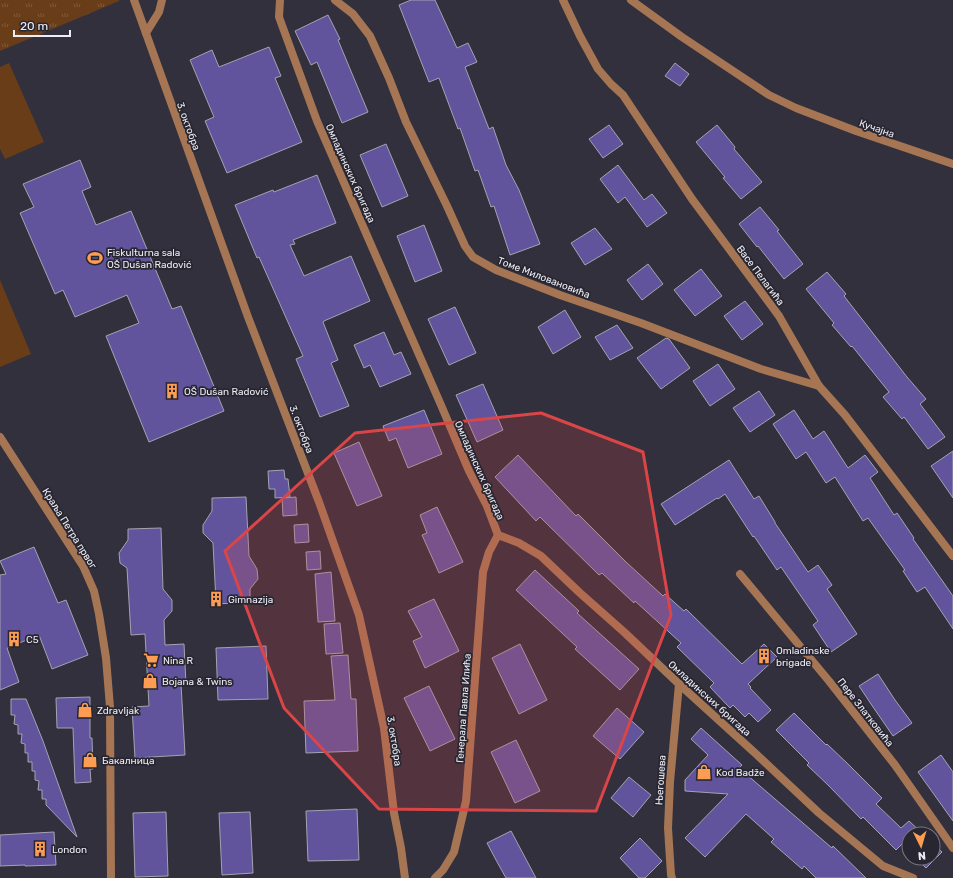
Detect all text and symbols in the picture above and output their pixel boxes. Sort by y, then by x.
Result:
scale bar [14,12,70,38]
text: 20 m [20,19,48,33]
street label: 3. октобра [174,101,202,152]
street label: Кучајна [857,117,896,141]
street label: Омладинских бригада [323,122,377,225]
street label: Васе Пелагића [734,243,787,308]
place label: Fiskulturna sala OŠ Dušan Radović [107,247,192,271]
sports icon: Fiskulturna sala OŠ Dušan Radović [86,249,104,267]
street label: Томе Миловановића [496,255,592,301]
building icon: OŠ Dušan Radović [163,382,181,400]
place label: OŠ Dušan Radović [184,386,269,398]
street label: 3. октобра [286,404,316,455]
street label: Омладинских бригада [452,419,506,522]
street label: Краља Петра првог [39,486,99,572]
building icon: Gimnazija [207,590,225,608]
place label: Gimnazija [228,594,273,606]
building icon: C5 [5,630,23,648]
place label: C5 [26,634,39,646]
place label: Omladinske brigade [776,645,830,669]
building icon: Omladinske brigade [755,647,773,665]
supermarket icon: Nina R [142,651,160,669]
street label: Генерала Павла Илића [454,653,474,763]
place label: Nina R [163,655,193,667]
street label: Омладинских бригада [666,658,753,739]
shop icon: Bojana & Twins [141,672,159,690]
place label: Bojana & Twins [162,676,232,688]
street label: Пере Златковића [835,676,896,749]
shop icon: Zdravljak [76,701,94,719]
place label: Zdravljak [97,705,140,717]
street label: 3. октобра [384,715,404,767]
shop icon: Бакалница [81,751,99,769]
place label: Бакалница [102,755,154,767]
street label: Његошева [653,755,669,806]
shop icon: Kod Badže [695,763,713,781]
place label: Kod Badže [716,767,765,779]
north arrow [901,826,941,866]
building icon: London [31,840,49,858]
place label: London [52,844,87,856]
text: N [917,849,926,862]

